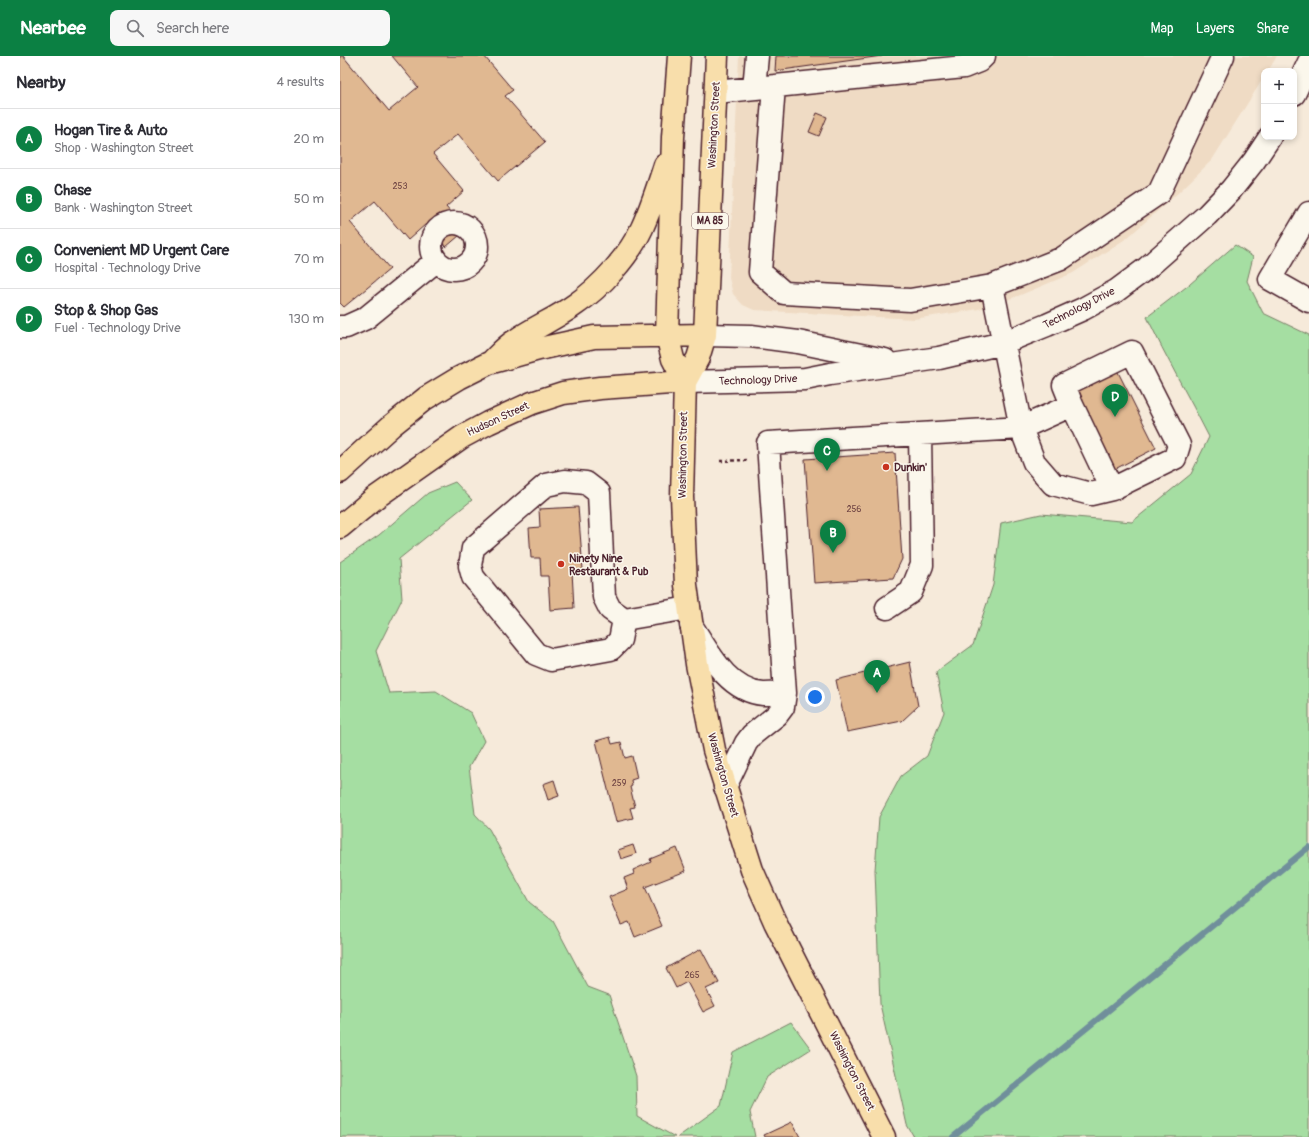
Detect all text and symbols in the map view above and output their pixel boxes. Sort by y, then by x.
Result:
search box [110,10,390,46]
text: Nearbee [20,16,86,40]
icon: search [124,17,146,39]
text: Search here [156,19,229,38]
text: Map [1151,20,1174,37]
text: Layers [1196,20,1234,37]
text: Share [1256,20,1289,37]
map controls [1261,68,1297,140]
button: + [1261,68,1297,104]
text: Nearby [16,72,65,93]
text: 4 results [277,74,324,90]
street label: Washington Street [705,81,723,169]
button: − [1261,104,1297,140]
text: Hogan Tire & Auto [54,121,168,140]
text: A [25,131,33,147]
text: 20 m [293,131,324,147]
text: Shop · Washington Street [54,140,194,156]
text: Chase [54,181,91,200]
house number: 253 [393,181,407,192]
text: B [25,191,33,207]
text: 50 m [294,191,324,207]
text: Bank · Washington Street [54,200,192,216]
road number: MA 85 [692,213,728,229]
text: Convenient MD Urgent Care [54,241,229,260]
text: C [25,251,33,267]
text: 70 m [294,251,324,267]
text: Hospital · Technology Drive [54,260,201,276]
street label: Technology Drive [1041,284,1117,332]
text: Stop & Shop Gas [54,301,158,320]
text: D [25,311,33,327]
text: 130 m [288,311,324,327]
text: Fuel · Technology Drive [54,320,181,336]
street label: Technology Drive [718,372,798,388]
pin: D [1102,384,1128,417]
street label: Hudson Street [465,399,532,439]
street label: Washington Street [676,411,690,499]
pin: C [814,438,840,471]
place label: Dunkin' [894,461,927,474]
marker: Dunkin' [881,462,891,472]
house number: 256 [846,504,862,515]
pin: B [820,520,846,553]
place label: Ninety Nine Restaurant & Pub [569,552,649,578]
marker: Ninety Nine Restaurant & Pub [556,559,566,569]
pin: A [864,660,890,693]
your location [805,687,825,707]
street label: Washington Street [705,731,741,819]
house number: 259 [612,778,627,789]
house number: 265 [684,970,700,981]
street label: Washington Street [826,1029,878,1113]

